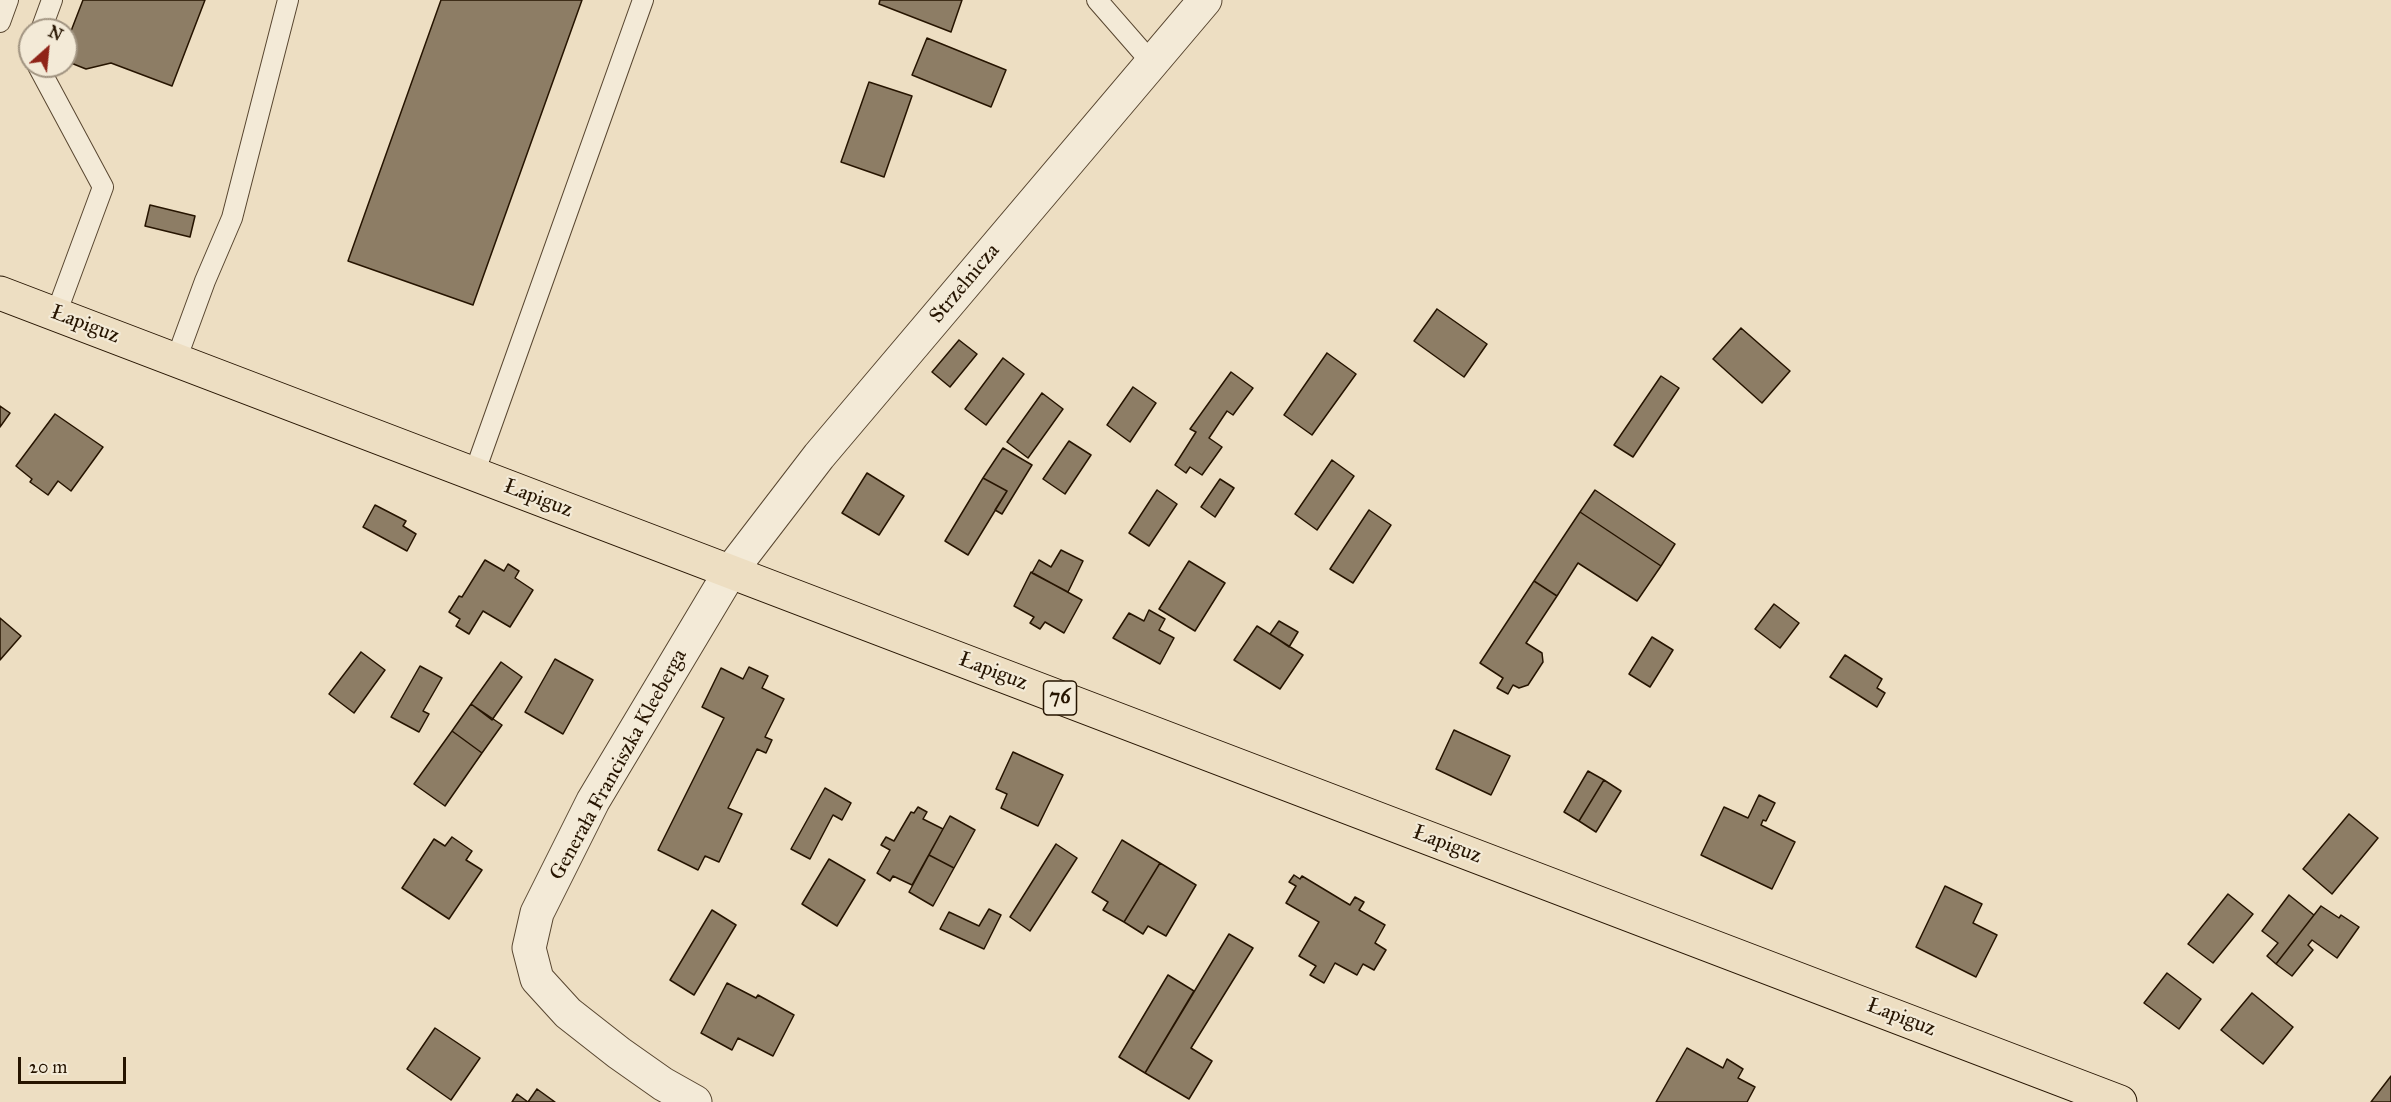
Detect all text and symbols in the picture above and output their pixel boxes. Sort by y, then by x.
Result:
north arrow [18,18,78,78]
text: N [45,22,66,45]
street label: Strzelnicza [924,239,1006,329]
street label: Łapiguz [47,300,123,350]
street label: Łapiguz [500,474,576,524]
street label: Generała Franciszka Kleeberga [545,645,693,885]
street label: Łapiguz [955,647,1031,697]
road number: 76 [1044,681,1076,715]
street label: Łapiguz [1409,820,1485,870]
street label: Łapiguz [1863,993,1939,1043]
scale bar [21,1045,129,1083]
text: 20 m [29,1056,67,1078]

